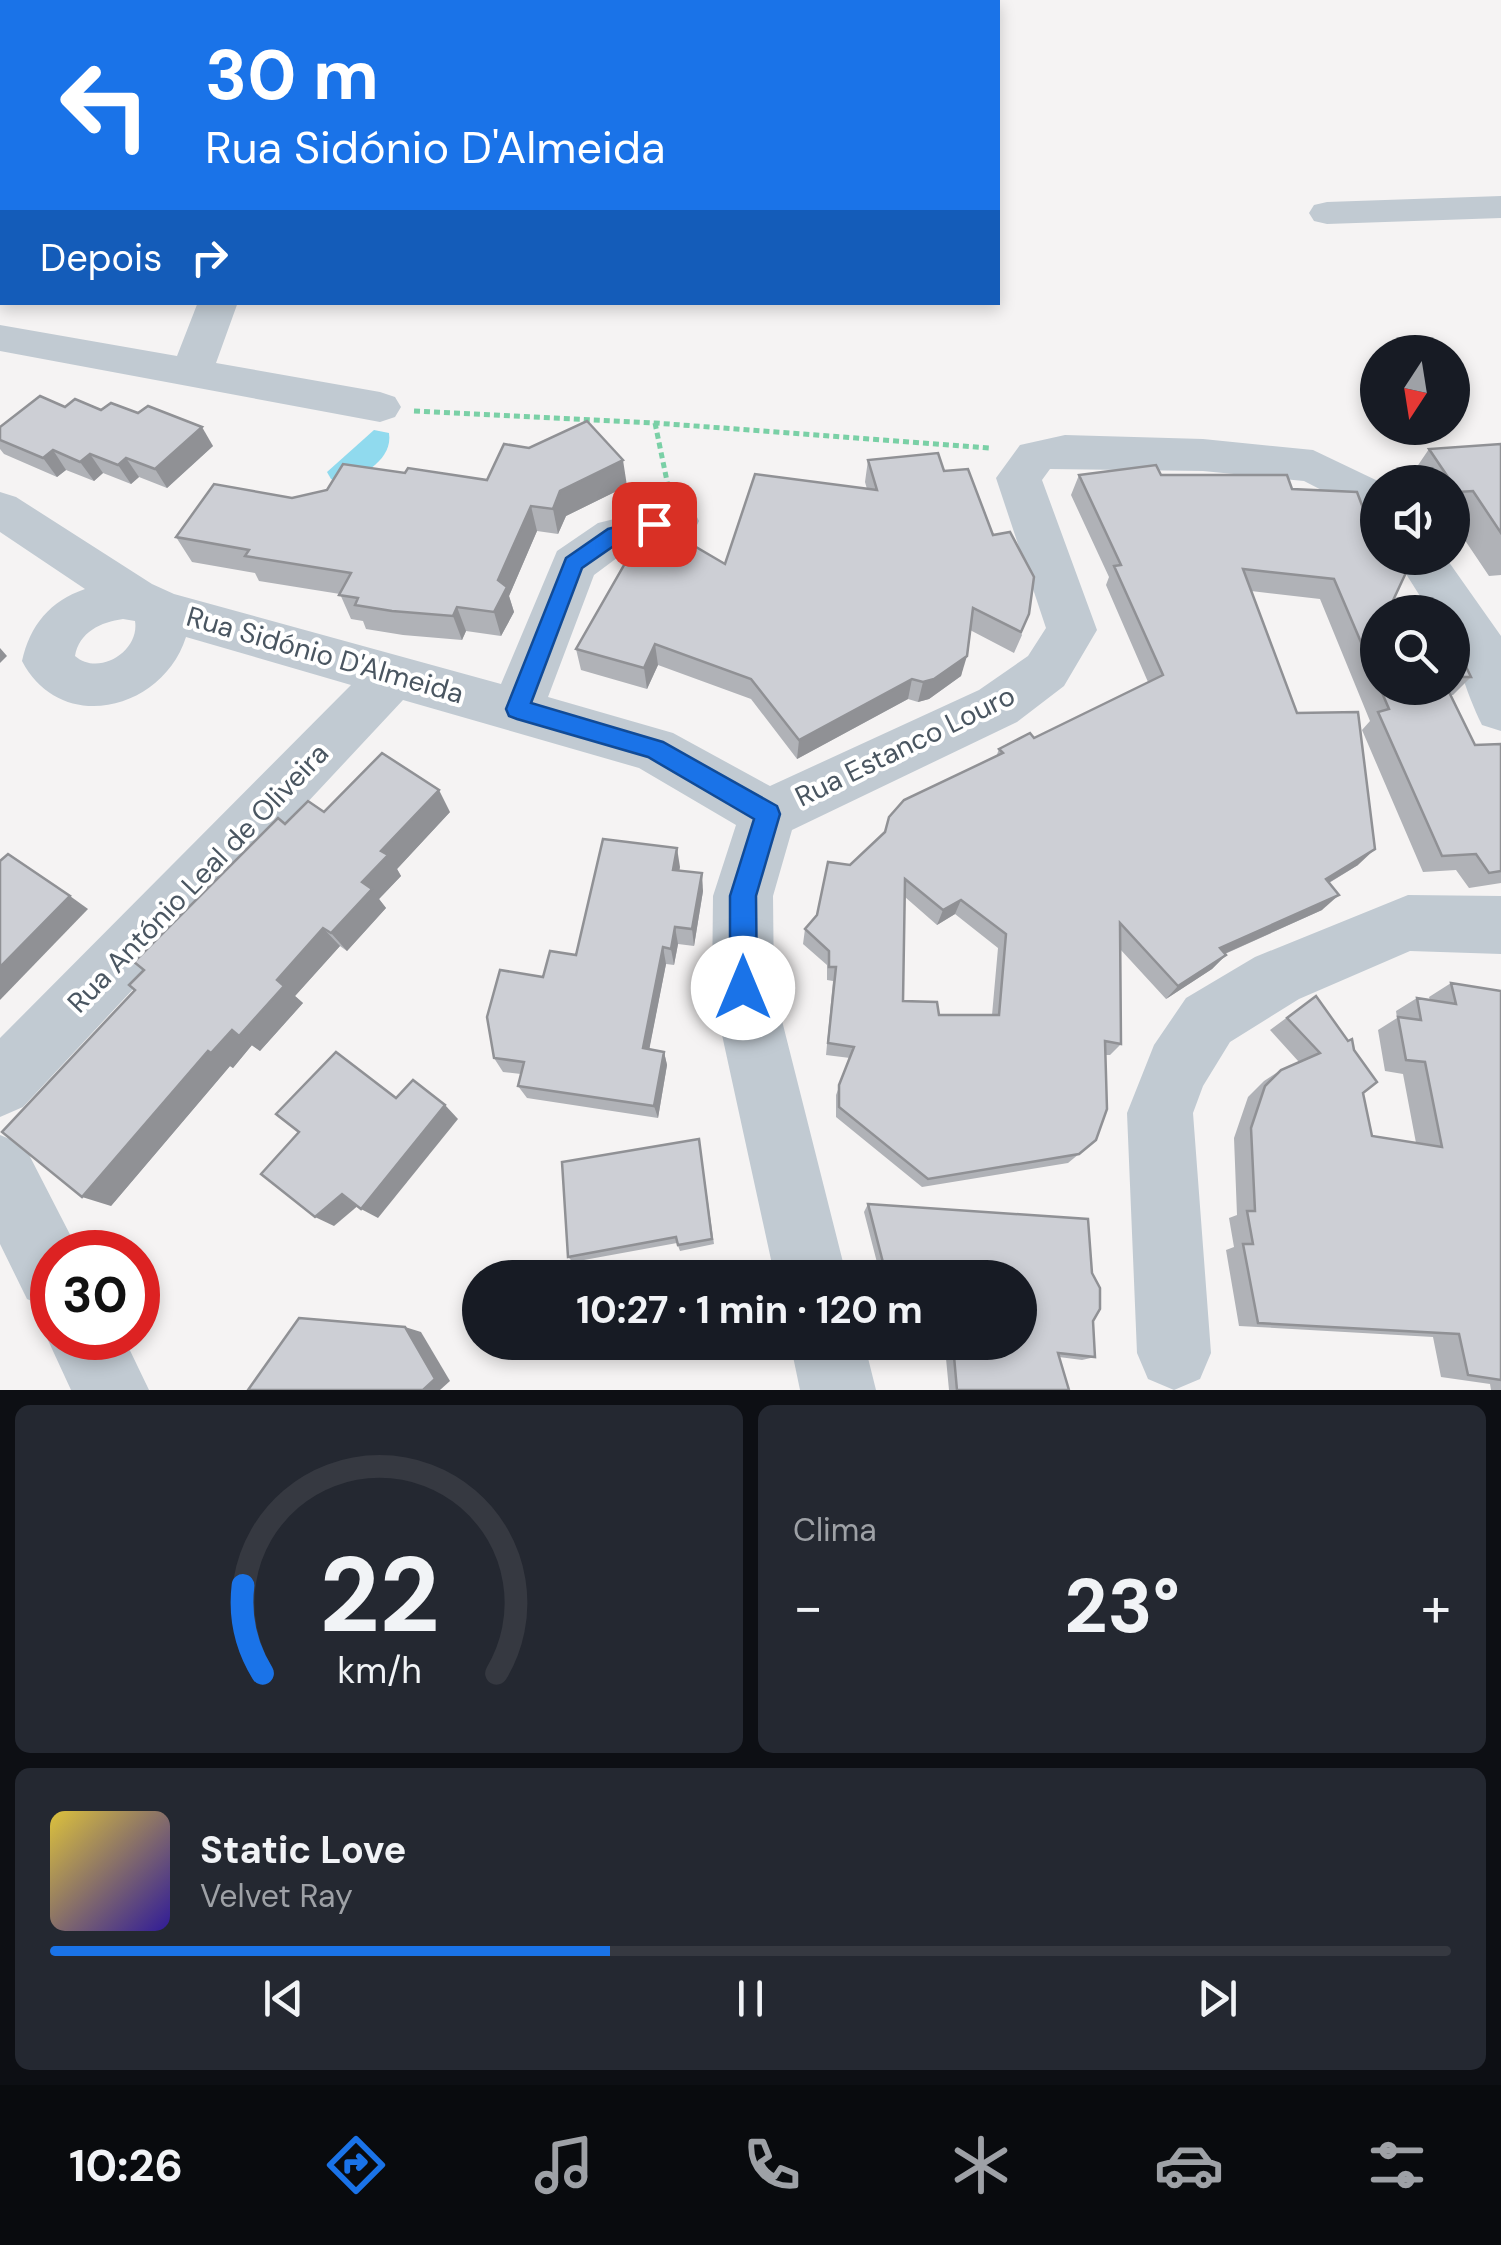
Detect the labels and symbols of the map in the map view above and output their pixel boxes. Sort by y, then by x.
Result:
north arrow [1360,335,1470,445]
pin [612,482,697,567]
street label: Rua Sidónio D'Almeida [182,598,468,712]
street label: Rua Estanco Louro [789,677,1021,815]
street label: Rua António Leal de Oliveira [59,735,337,1021]
position arrow [691,936,795,1040]
speed limit sign: 30 [30,1230,160,1360]

